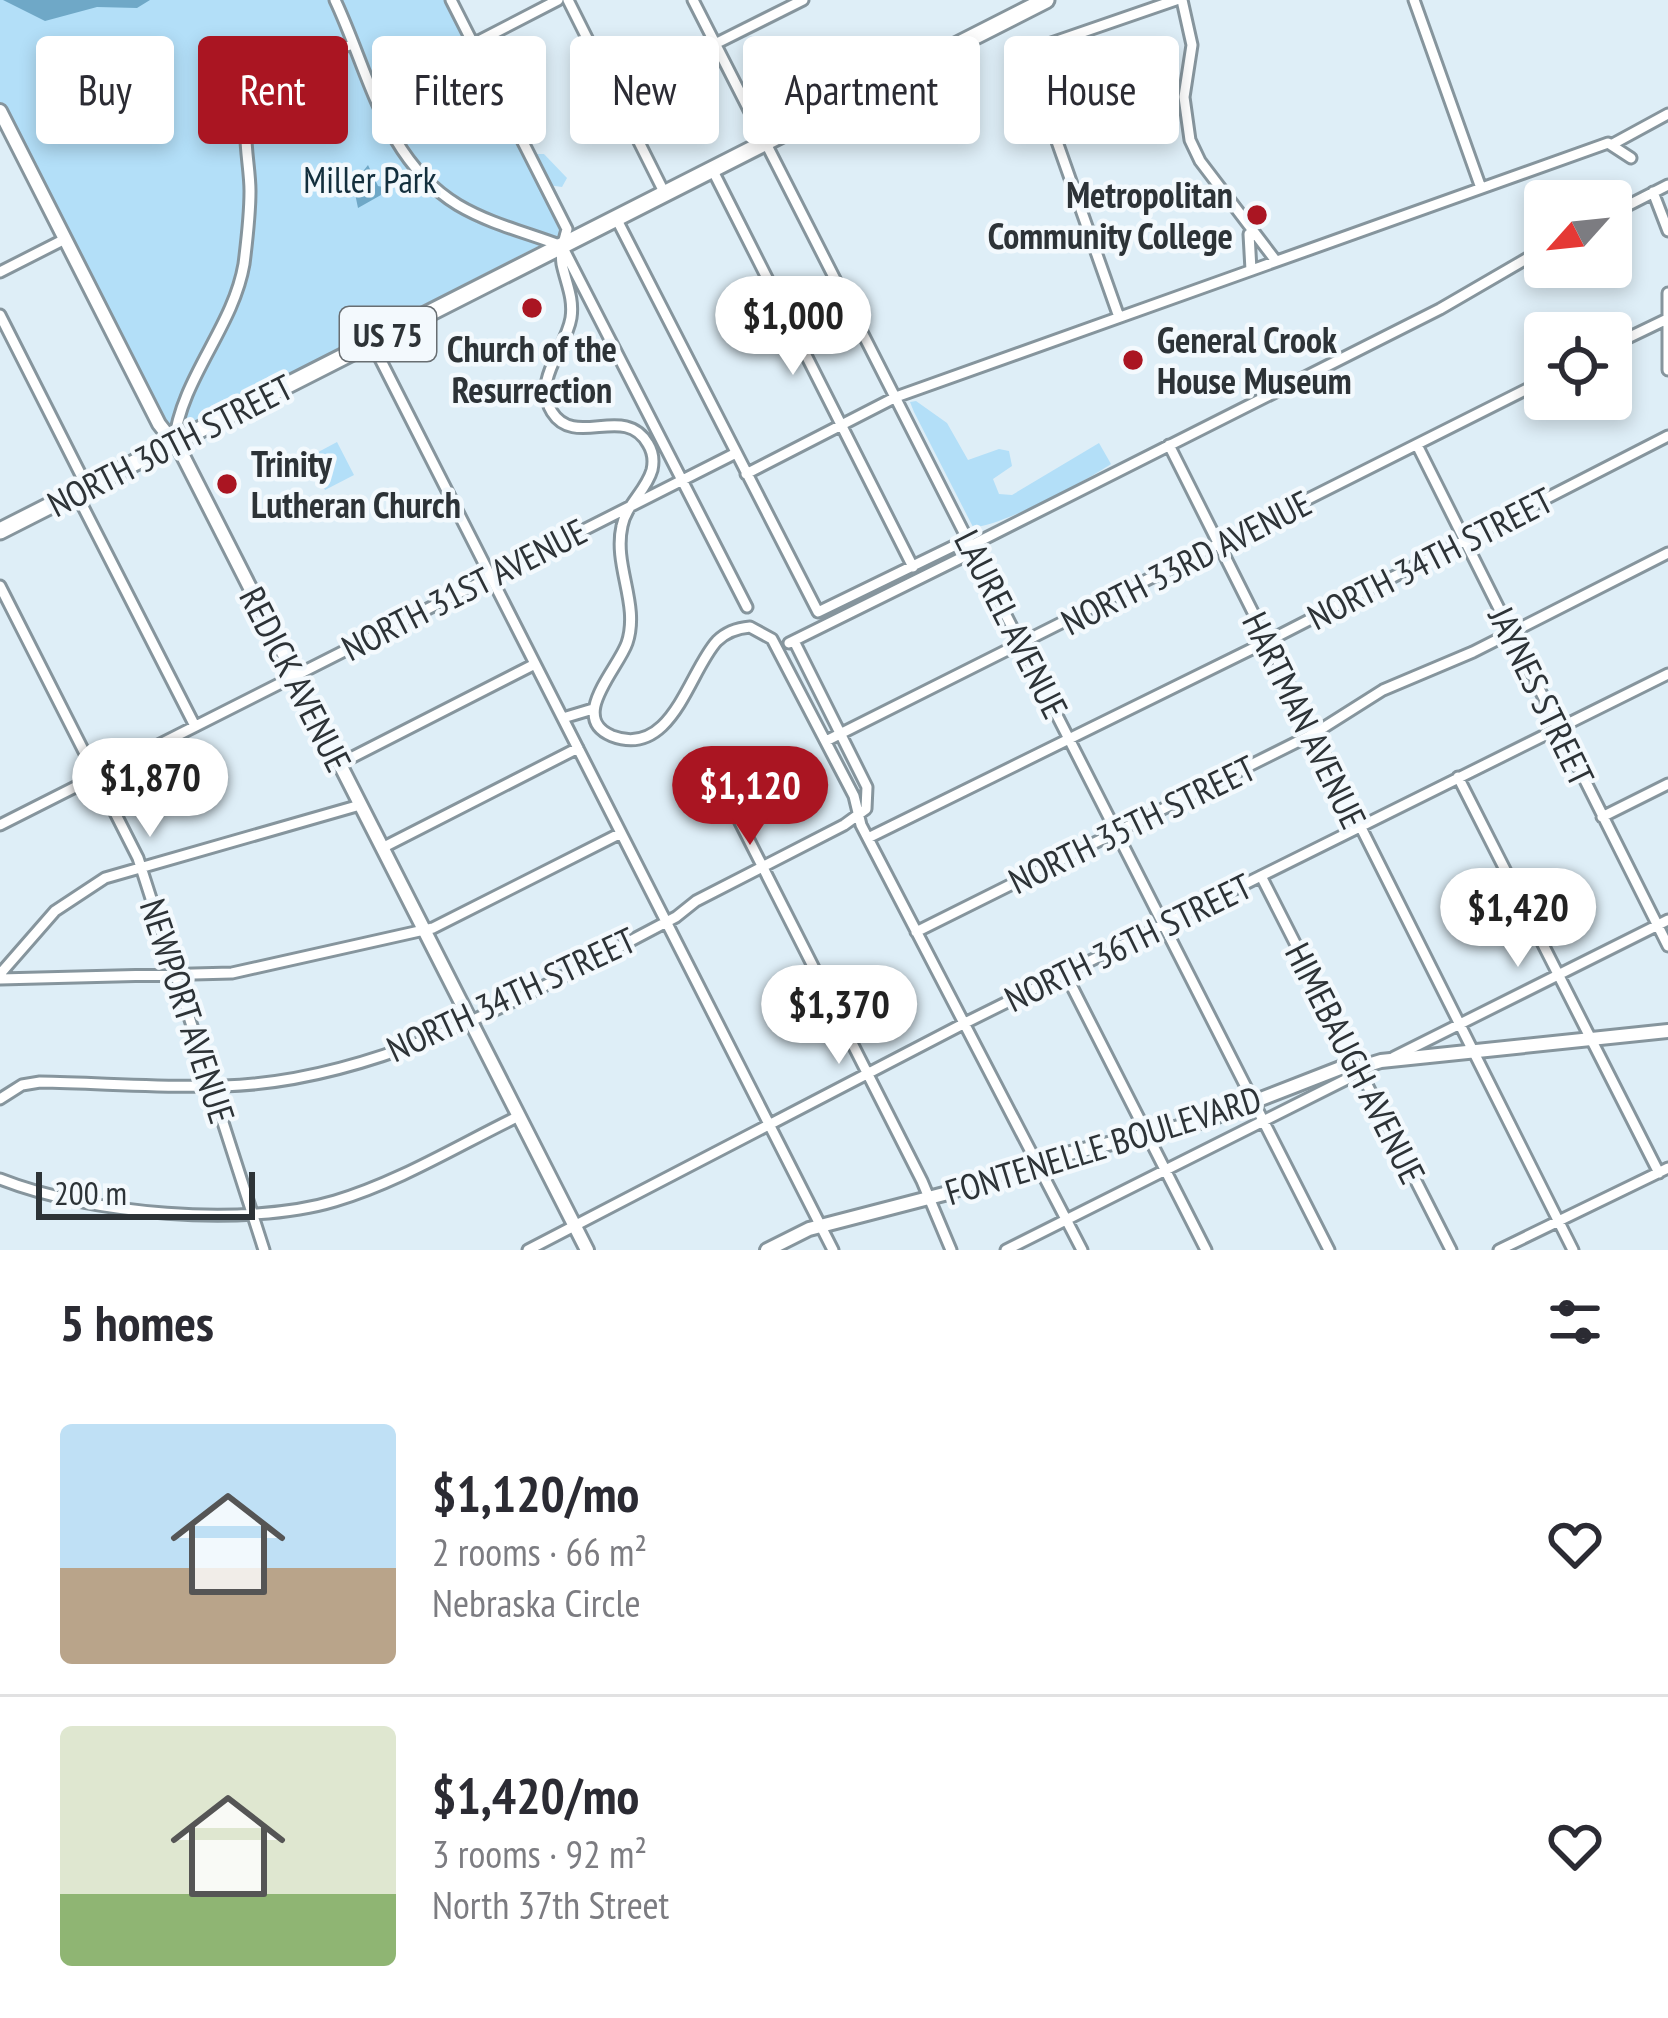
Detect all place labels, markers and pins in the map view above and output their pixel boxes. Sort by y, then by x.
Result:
place label: Metropolitan Community College [988,171,1233,259]
marker: Metropolitan Community College [1244,202,1270,228]
pin: $1,000 [695,276,891,378]
marker: Church of the Resurrection [519,295,545,321]
place label: General Crook House Museum [1157,316,1352,404]
place label: Church of the Resurrection [447,325,617,413]
marker: General Crook House Museum [1120,347,1146,373]
place label: Trinity Lutheran Church [251,440,461,528]
marker: Trinity Lutheran Church [214,471,240,497]
pin: $1,870 [52,738,248,840]
pin: $1,120 [652,746,848,848]
pin: $1,420 [1420,868,1616,970]
pin: $1,370 [741,965,937,1067]

